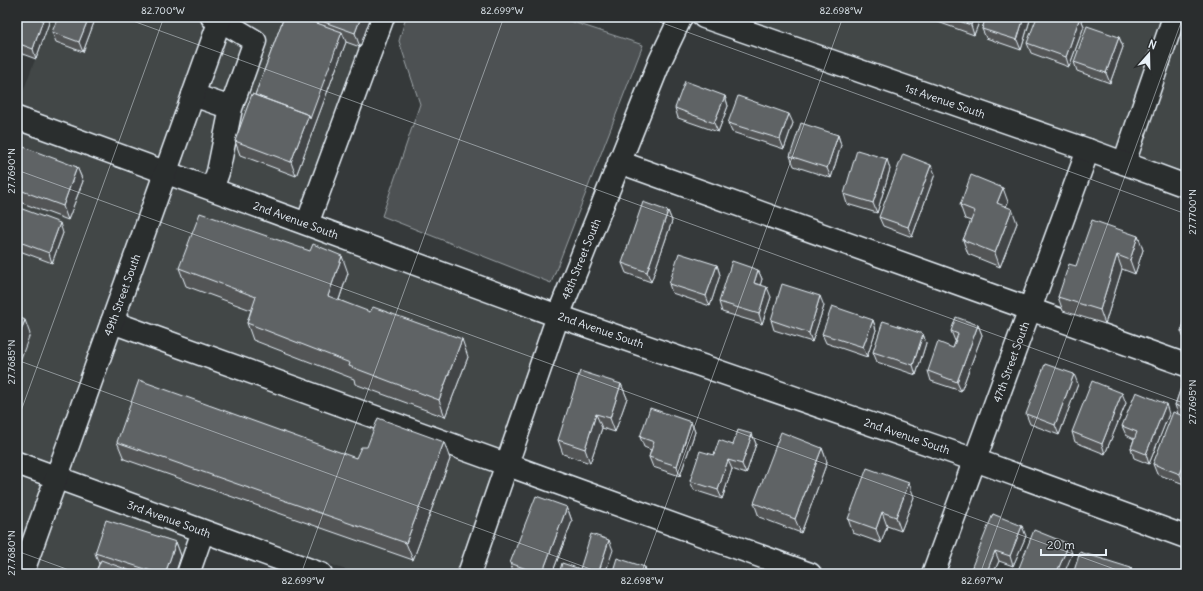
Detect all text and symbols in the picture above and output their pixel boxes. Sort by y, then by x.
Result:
text: 82.700°W [141,4,185,17]
text: 82.699°W [480,4,524,17]
text: 82.698°W [819,4,863,17]
north arrow [1129,34,1169,74]
text: N [1146,37,1158,52]
street label: 1st Avenue South [903,81,987,121]
text: 27.7690°N [5,148,18,194]
text: 27.7700°N [1186,189,1199,235]
street label: 2nd Avenue South [251,198,341,242]
street label: 48th Street South [558,216,604,302]
street label: 49th Street South [101,252,143,338]
street label: 2nd Avenue South [556,309,646,351]
street label: 47th Street South [990,320,1032,404]
text: 27.7685°N [5,340,18,384]
text: 27.7695°N [1186,380,1199,424]
street label: 2nd Avenue South [862,415,952,457]
street label: 3rd Avenue South [125,497,213,541]
text: 27.7680°N [5,530,18,576]
scale bar [1041,531,1106,557]
text: 20 m [1047,537,1075,552]
text: 82.699°W [281,574,325,587]
text: 82.698°W [620,574,664,587]
text: 82.697°W [961,574,1003,587]

